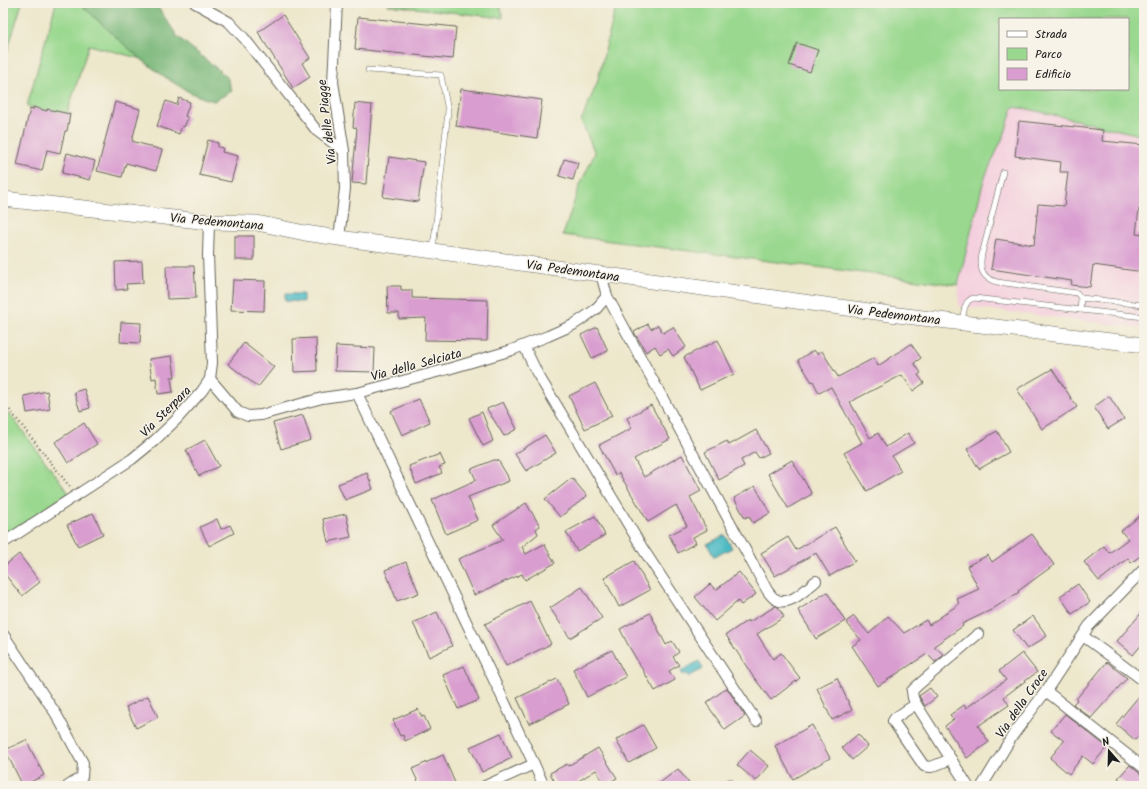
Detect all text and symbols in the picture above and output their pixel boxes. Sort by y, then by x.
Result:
legend [999,18,1129,90]
text: Strada [1035,25,1068,44]
text: Parco [1035,45,1062,64]
text: Edificio [1035,65,1071,84]
street label: Via delle Piagge [312,78,343,166]
street label: Via Pedemontana [169,208,265,237]
street label: Via Pedemontana [525,255,621,288]
street label: Via Pedemontana [846,299,942,332]
street label: Via della Selciata [369,343,464,388]
street label: Via Sterpara [135,381,197,443]
street label: Via della Croce [990,665,1054,743]
north arrow [1089,731,1129,771]
text: N [1100,733,1112,752]

